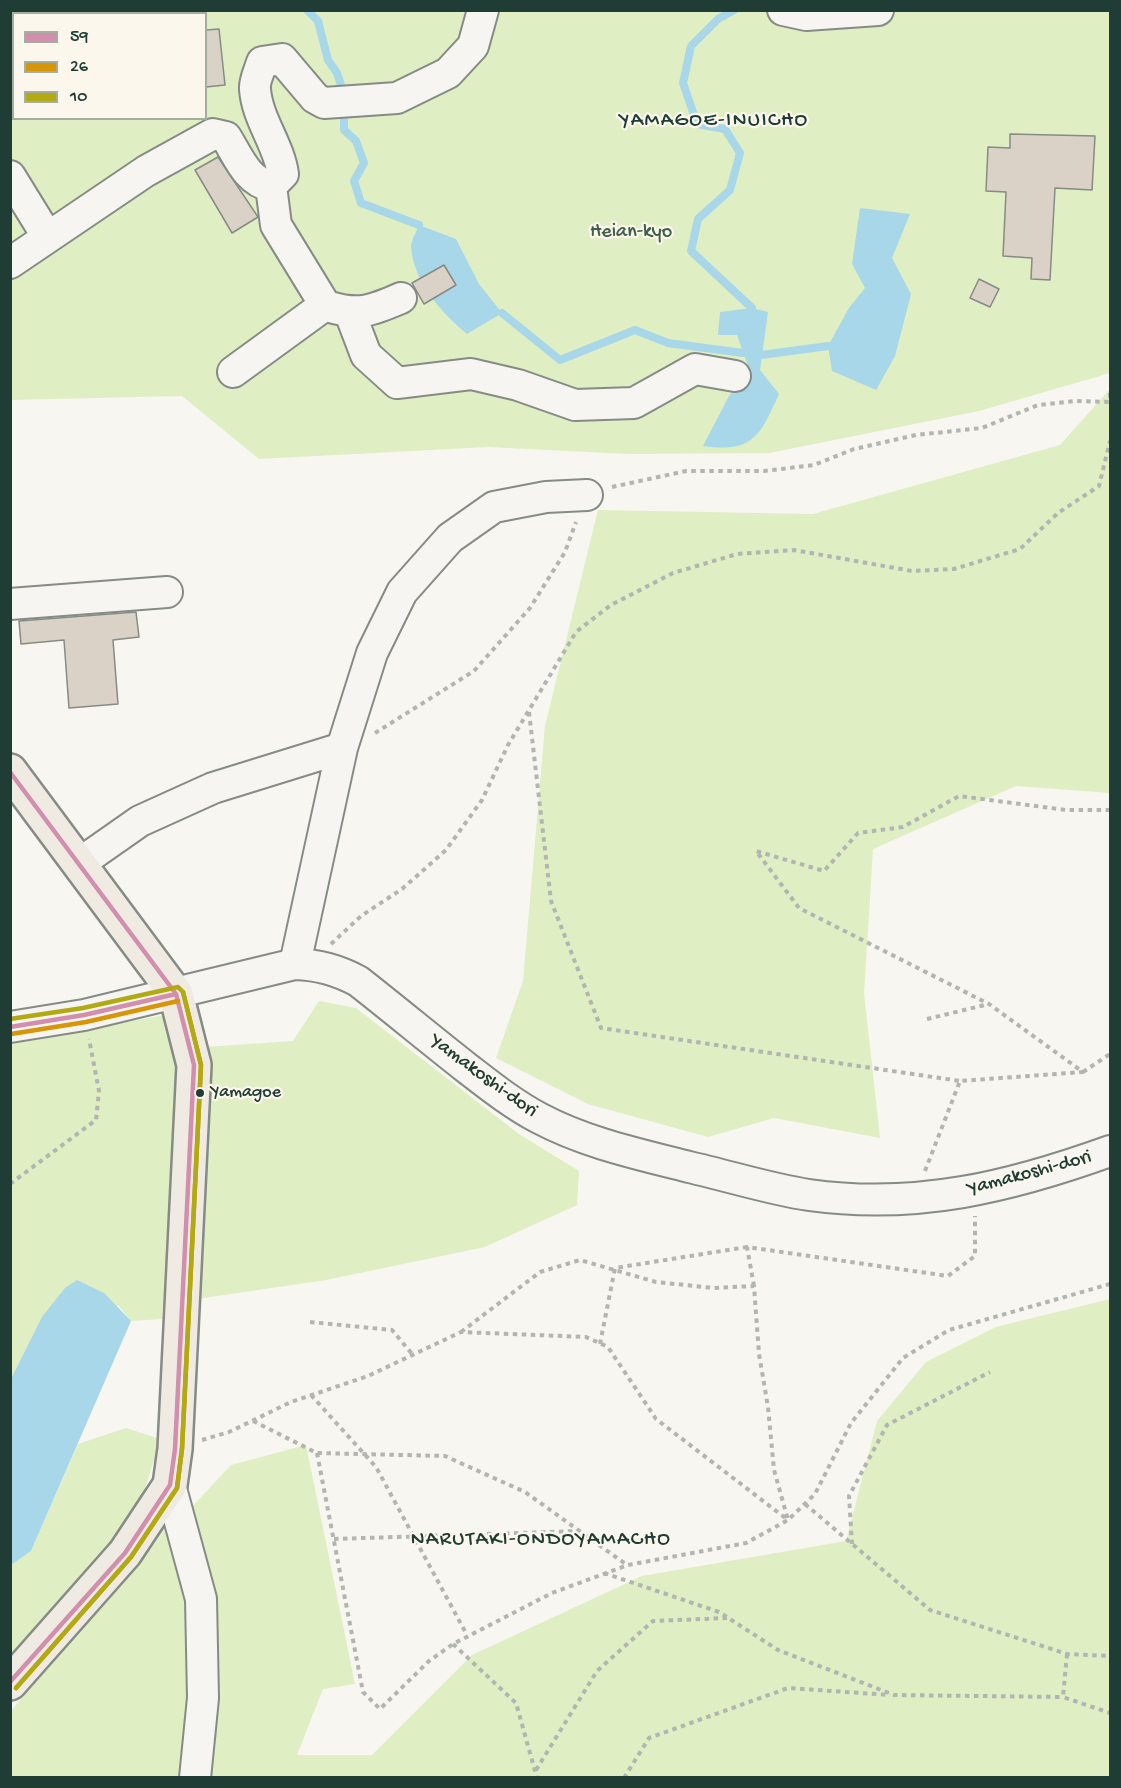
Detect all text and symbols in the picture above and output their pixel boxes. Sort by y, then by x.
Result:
legend [12,12,207,120]
text: 59 [70,27,88,48]
text: 26 [70,57,88,78]
text: 10 [70,87,88,108]
district label: YAMAGOE-INUICHO [619,109,809,135]
park label: Heian-kyo [590,221,672,245]
street label: Yamakoshi-dori [424,1030,542,1124]
place label: Yamagoe [211,1082,281,1104]
marker: Yamagoe [194,1087,206,1099]
street label: Yamakoshi-dori [965,1146,1095,1202]
district label: NARUTAKI-ONDOYAMACHO [411,1528,671,1554]

